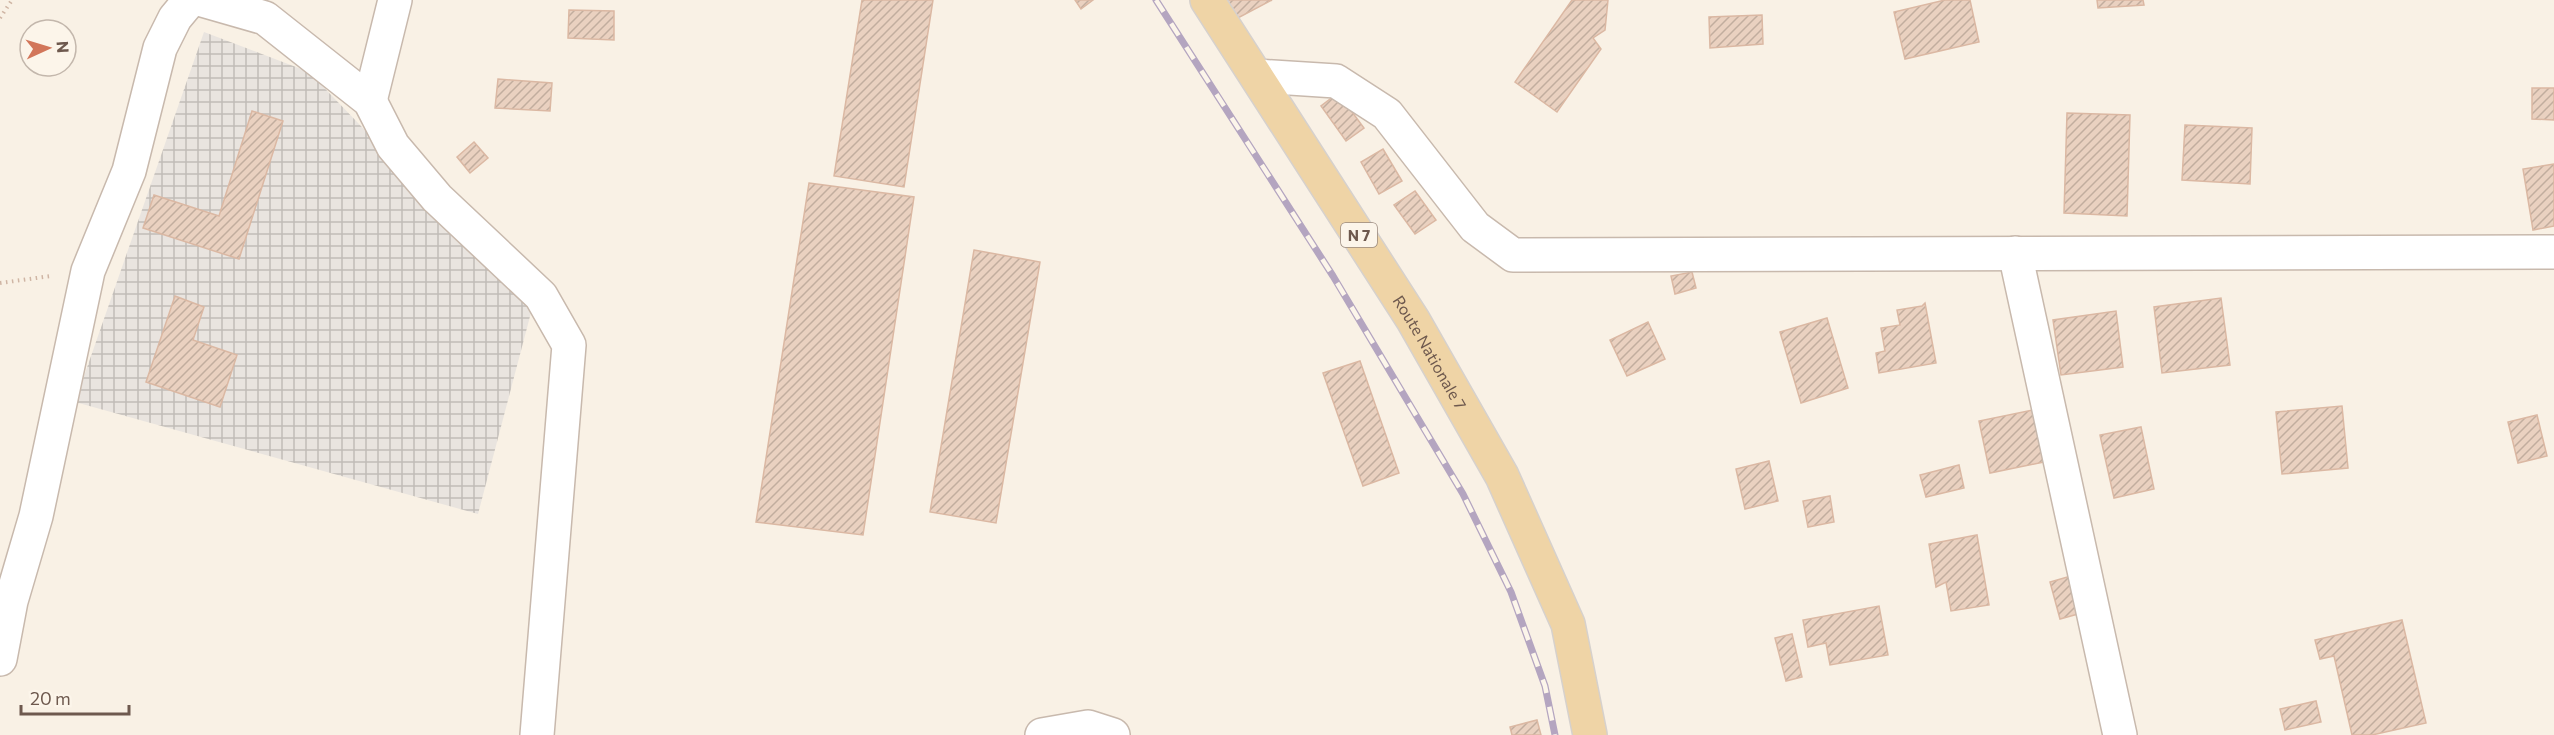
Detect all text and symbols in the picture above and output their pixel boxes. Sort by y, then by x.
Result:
north arrow [18,18,78,78]
text: N [54,40,73,54]
road number: N 7 [1341,223,1377,247]
street label: Route Nationale 7 [1390,291,1471,412]
scale bar [21,678,129,716]
text: 20 m [30,687,71,709]

